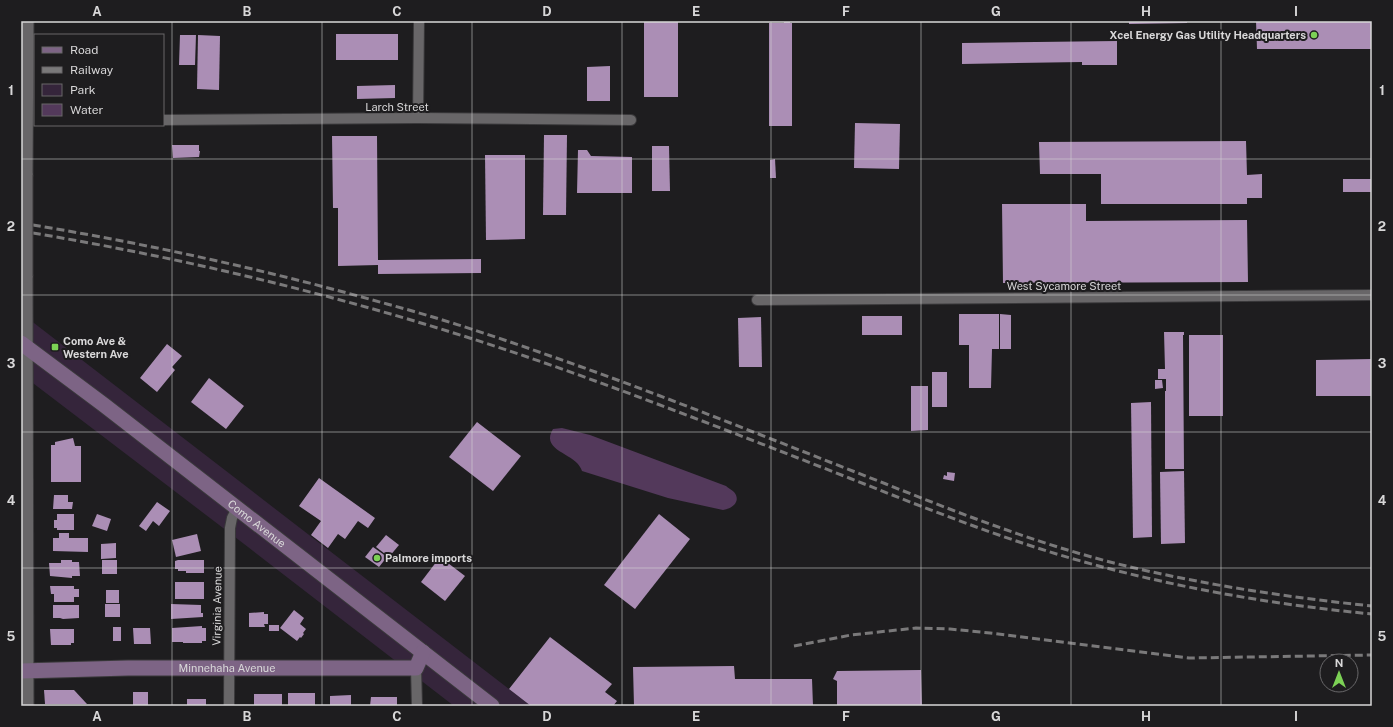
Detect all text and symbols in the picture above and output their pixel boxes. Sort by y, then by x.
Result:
text: A [92,4,102,19]
text: B [243,4,252,19]
text: C [392,4,402,19]
text: D [542,4,552,19]
text: E [692,4,700,19]
text: F [842,4,850,19]
text: G [991,4,1001,19]
text: H [1141,4,1151,19]
text: I [1294,4,1298,19]
place label: Xcel Energy Gas Utility Headquarters [1110,29,1306,41]
marker: Xcel Energy Gas Utility Headquarters [1309,30,1319,40]
legend [34,34,164,126]
text: Road [70,43,98,57]
text: Railway [70,63,114,77]
text: 1 [8,83,14,98]
text: Park [70,83,96,97]
text: 1 [1379,83,1385,98]
street label: Larch Street [365,101,429,113]
text: Water [70,103,104,117]
text: 2 [7,219,15,234]
text: 2 [1378,219,1386,234]
street label: West Sycamore Street [1007,280,1121,292]
place label: Como Ave & Western Ave [63,335,129,360]
marker: Como Ave & Western Ave [50,342,60,352]
text: 3 [7,356,16,371]
text: 3 [1378,356,1387,371]
text: 4 [7,493,16,508]
text: 4 [1378,493,1387,508]
street label: Como Avenue [225,497,288,550]
place label: Palmore imports [385,552,472,564]
marker: Palmore imports [372,553,382,563]
street label: Virginia Avenue [210,566,224,646]
text: 5 [7,629,16,644]
text: 5 [1378,629,1387,644]
north arrow [1319,653,1359,693]
text: N [1335,657,1343,669]
street label: Minnehaha Avenue [179,662,275,674]
text: A [92,709,102,724]
text: B [243,709,252,724]
text: C [392,709,402,724]
text: D [542,709,552,724]
text: E [692,709,700,724]
text: F [842,709,850,724]
text: G [991,709,1001,724]
text: H [1141,709,1151,724]
text: I [1294,709,1298,724]

